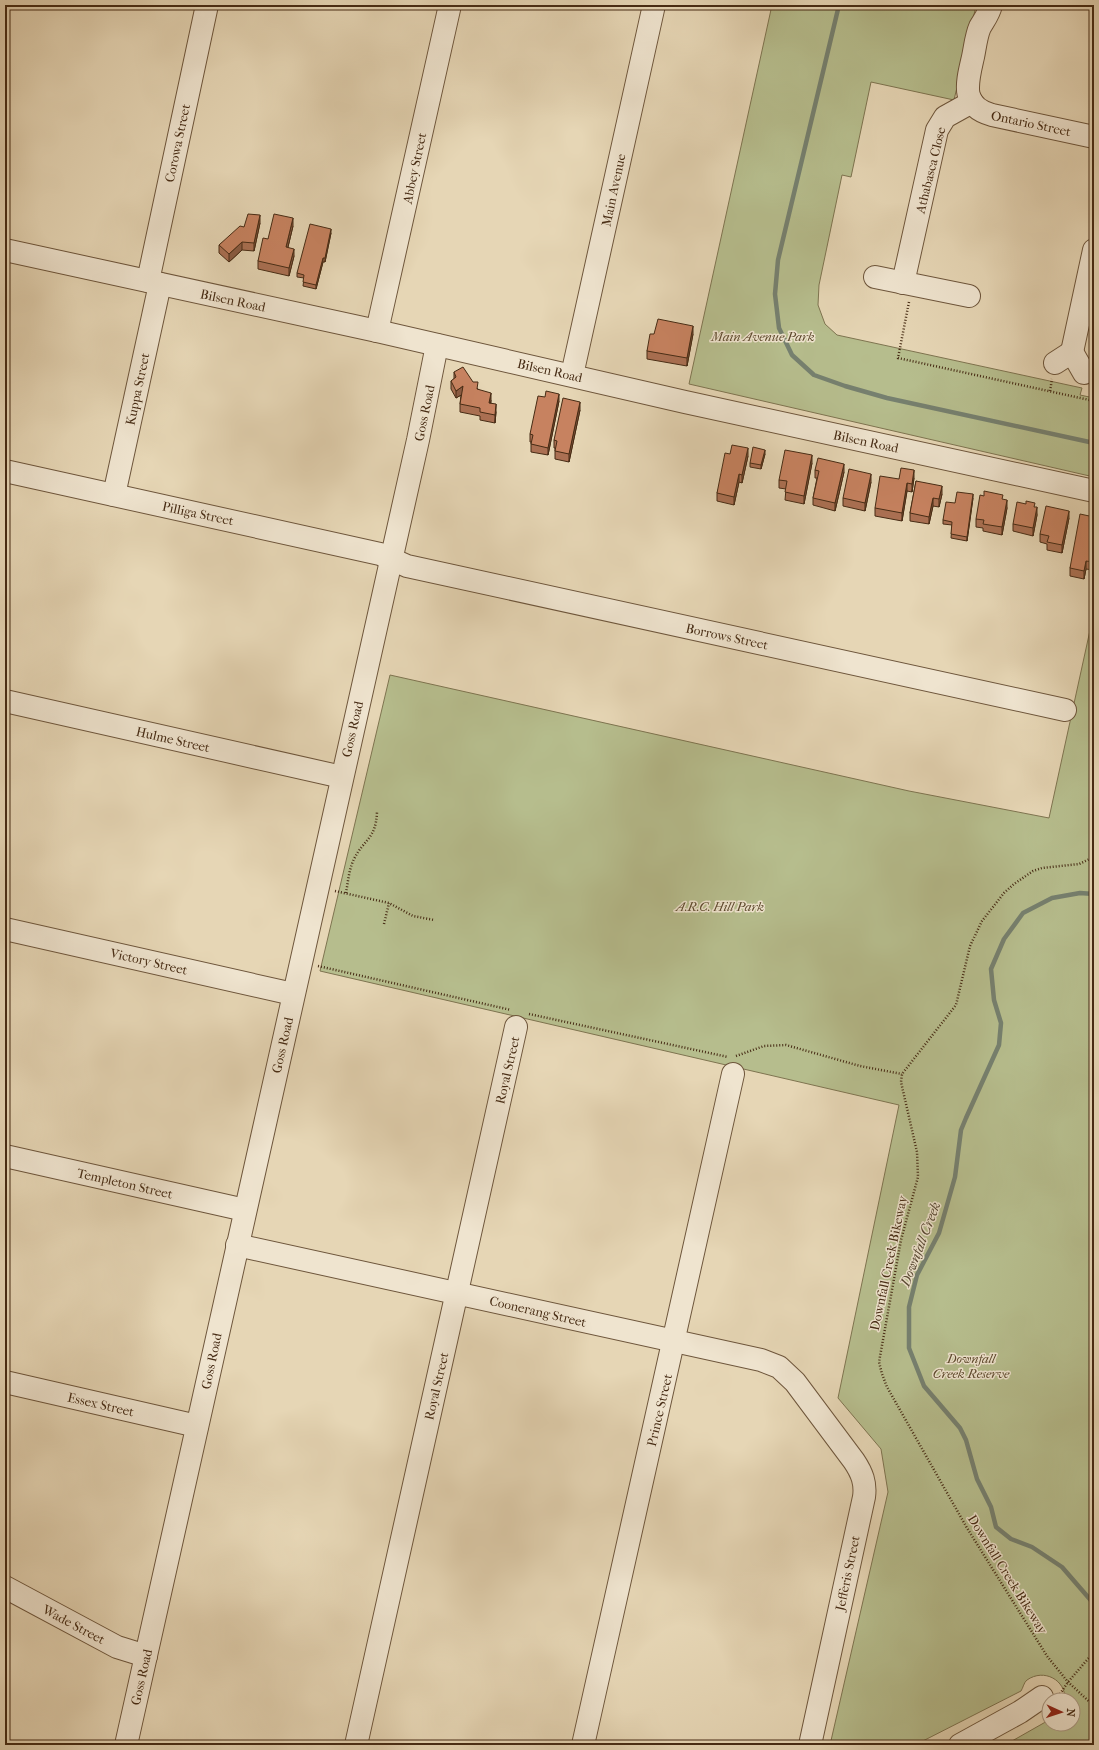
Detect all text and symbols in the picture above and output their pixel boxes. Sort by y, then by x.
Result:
street label: Corowa Street [162,102,193,184]
street label: Ontario Street [990,108,1073,139]
street label: Athabasca Close [912,125,949,216]
street label: Abbey Street [399,131,429,206]
street label: Main Avenue [598,152,629,228]
street label: Bilsen Road [199,286,268,315]
park label: Main Avenue Park [710,329,815,344]
street label: Kuppa Street [122,351,153,427]
street label: Bilsen Road [516,356,585,385]
street label: Goss Road [411,383,438,443]
street label: Bilsen Road [832,427,901,456]
street label: Pilliga Street [161,499,235,528]
street label: Borrows Street [684,620,770,653]
street label: Goss Road [339,699,366,759]
street label: Hulme Street [134,724,212,755]
park label: A.R.C. Hill Park [674,899,764,914]
street label: Victory Street [108,945,189,978]
street label: Goss Road [269,1015,296,1075]
street label: Royal Street [492,1035,523,1105]
street label: Templeton Street [76,1165,174,1202]
street label: Downfall Creek Bikeway [867,1193,910,1332]
water label: Downfall Creek [896,1199,944,1290]
street label: Coonerang Street [488,1293,588,1330]
street label: Goss Road [198,1331,225,1391]
street label: Royal Street [421,1351,452,1421]
park label: Downfall Creek Reserve [933,1351,1010,1381]
street label: Prince Street [644,1372,675,1448]
street label: Essex Street [66,1390,136,1419]
street label: Downfall Creek Bikeway [965,1512,1051,1637]
street label: Jefferis Street [832,1534,863,1613]
street label: Wade Street [39,1601,108,1647]
street label: Goss Road [128,1647,155,1707]
north arrow [1041,1692,1081,1732]
text: N [1064,1708,1077,1718]

